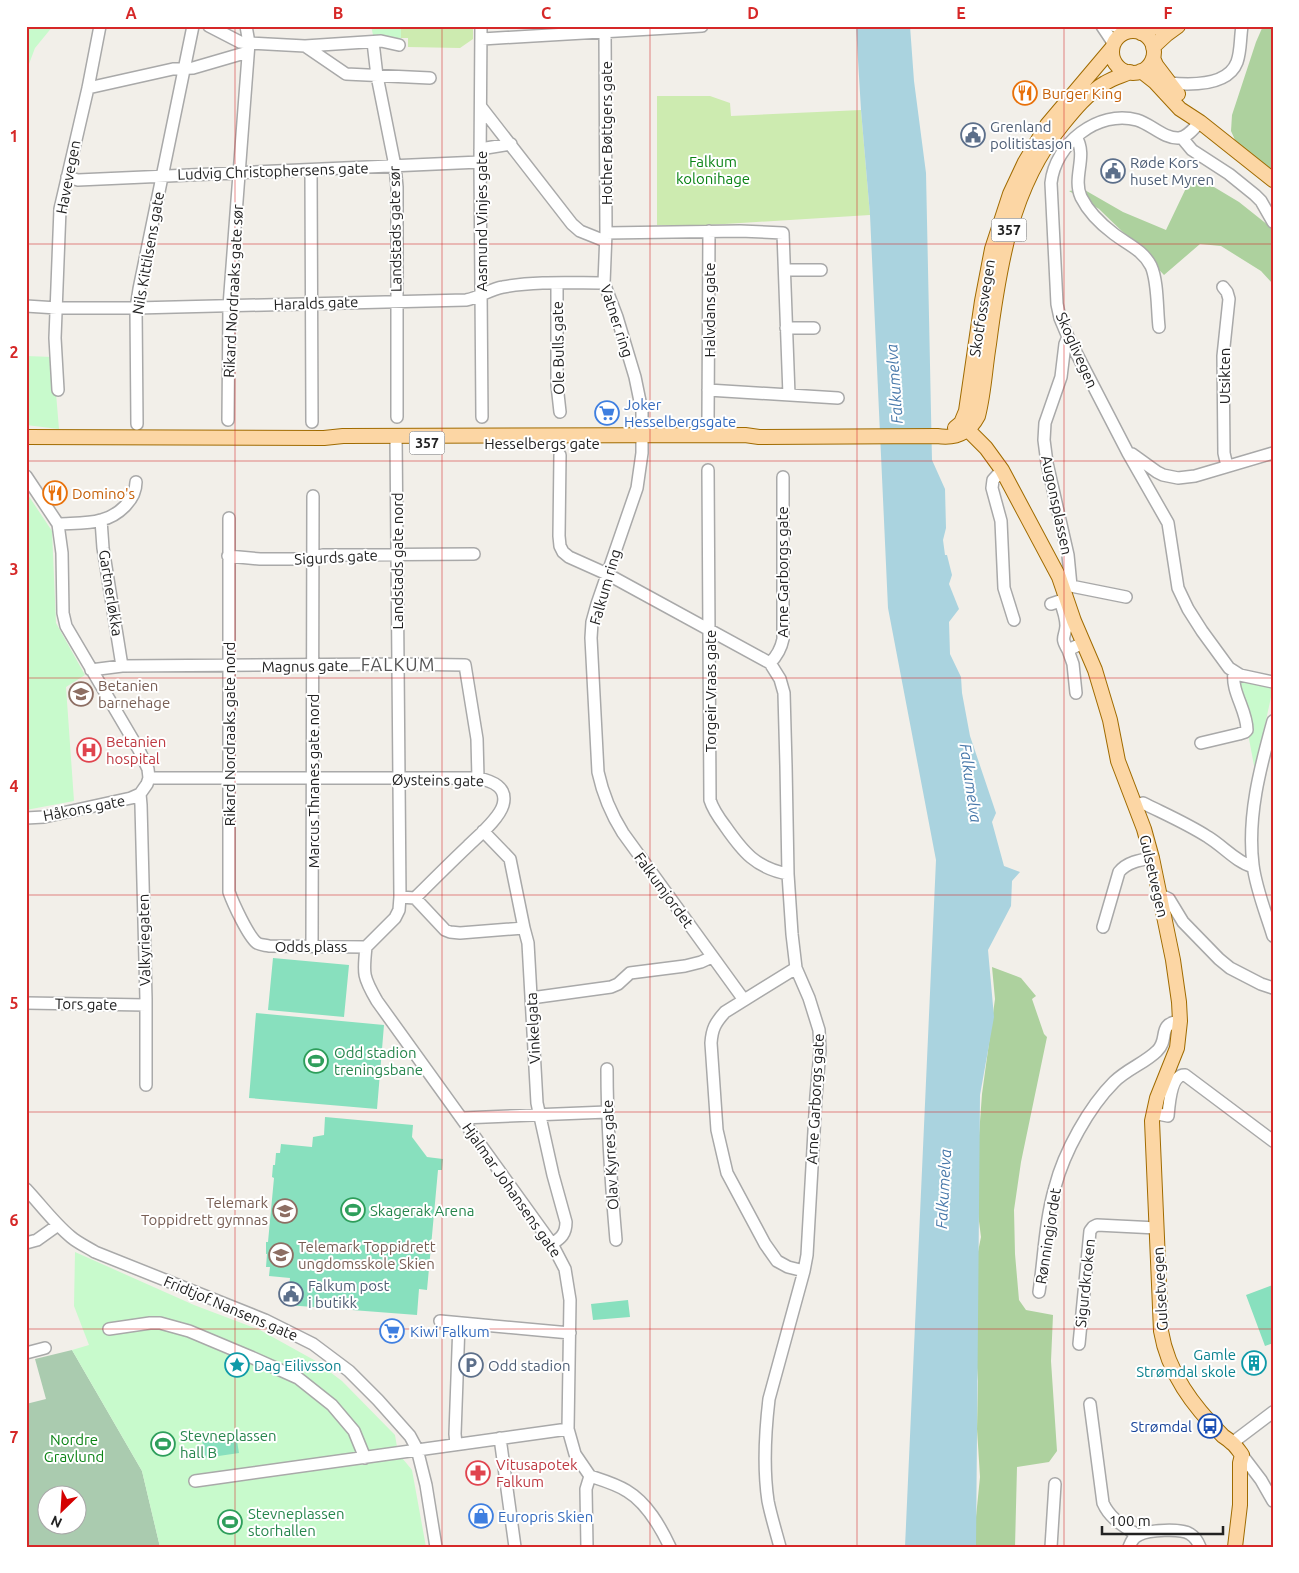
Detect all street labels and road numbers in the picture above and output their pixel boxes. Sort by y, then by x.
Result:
street label: Hother Bøttgers gate [598,61,615,205]
street label: Havevegen [53,139,83,215]
street label: Aasmund Vinjes gate [473,151,490,291]
street label: Ludvig Christophersens gate [177,159,369,183]
street label: Landstads gate sør [385,165,405,292]
street label: Nils Kittilsens gate [129,190,167,316]
street label: Rikard Nordraaks gate sør [220,204,246,378]
road number: 357 [992,218,1026,242]
street label: Skotfossvegen [966,258,998,358]
street label: Halvdans gate [701,263,718,357]
street label: Vatner ring [597,283,637,359]
street label: Haralds gate [273,293,359,313]
street label: Ole Bulls gate [549,301,567,395]
street label: Skoglivegen [1053,309,1101,391]
street label: Utsikten [1216,348,1233,404]
road number: 357 [410,432,444,454]
street label: Hesselbergs gate [484,435,600,452]
street label: Augonsplassen [1038,454,1076,556]
street label: Landstads gate nord [389,492,406,630]
street label: Arne Garborgs gate [774,506,791,638]
street label: Sigurds gate [294,546,378,568]
street label: Falkum ring [586,547,624,627]
street label: Gartnerløkka [96,549,126,637]
street label: Torgeir Vraas gate [702,630,719,752]
street label: Rikard Nordraaks gate nord [221,642,238,826]
street label: Magnus gate [261,657,349,675]
street label: Marcus Thranes gate nord [305,694,322,868]
street label: Øysteins gate [392,771,484,789]
street label: Håkons gate [42,792,126,824]
street label: Gulsetvegen [1136,833,1172,919]
street label: Falkumjordet [631,849,697,931]
street label: Valkyriegaten [135,894,153,986]
street label: Odds plass [275,938,347,955]
street label: Vinkelgata [523,992,543,1064]
street label: Tors gate [55,995,117,1013]
street label: Arne Garborgs gate [803,1033,827,1165]
street label: Olav Kyrres gate [599,1099,621,1211]
street label: Hjalmar Johansens gate [459,1119,565,1261]
street label: Rønningjordet [1032,1187,1064,1285]
street label: Sigurdkroken [1072,1238,1098,1328]
street label: Gulsetvegen [1149,1247,1171,1331]
street label: Fridtjof Nansens gate [161,1272,301,1344]

